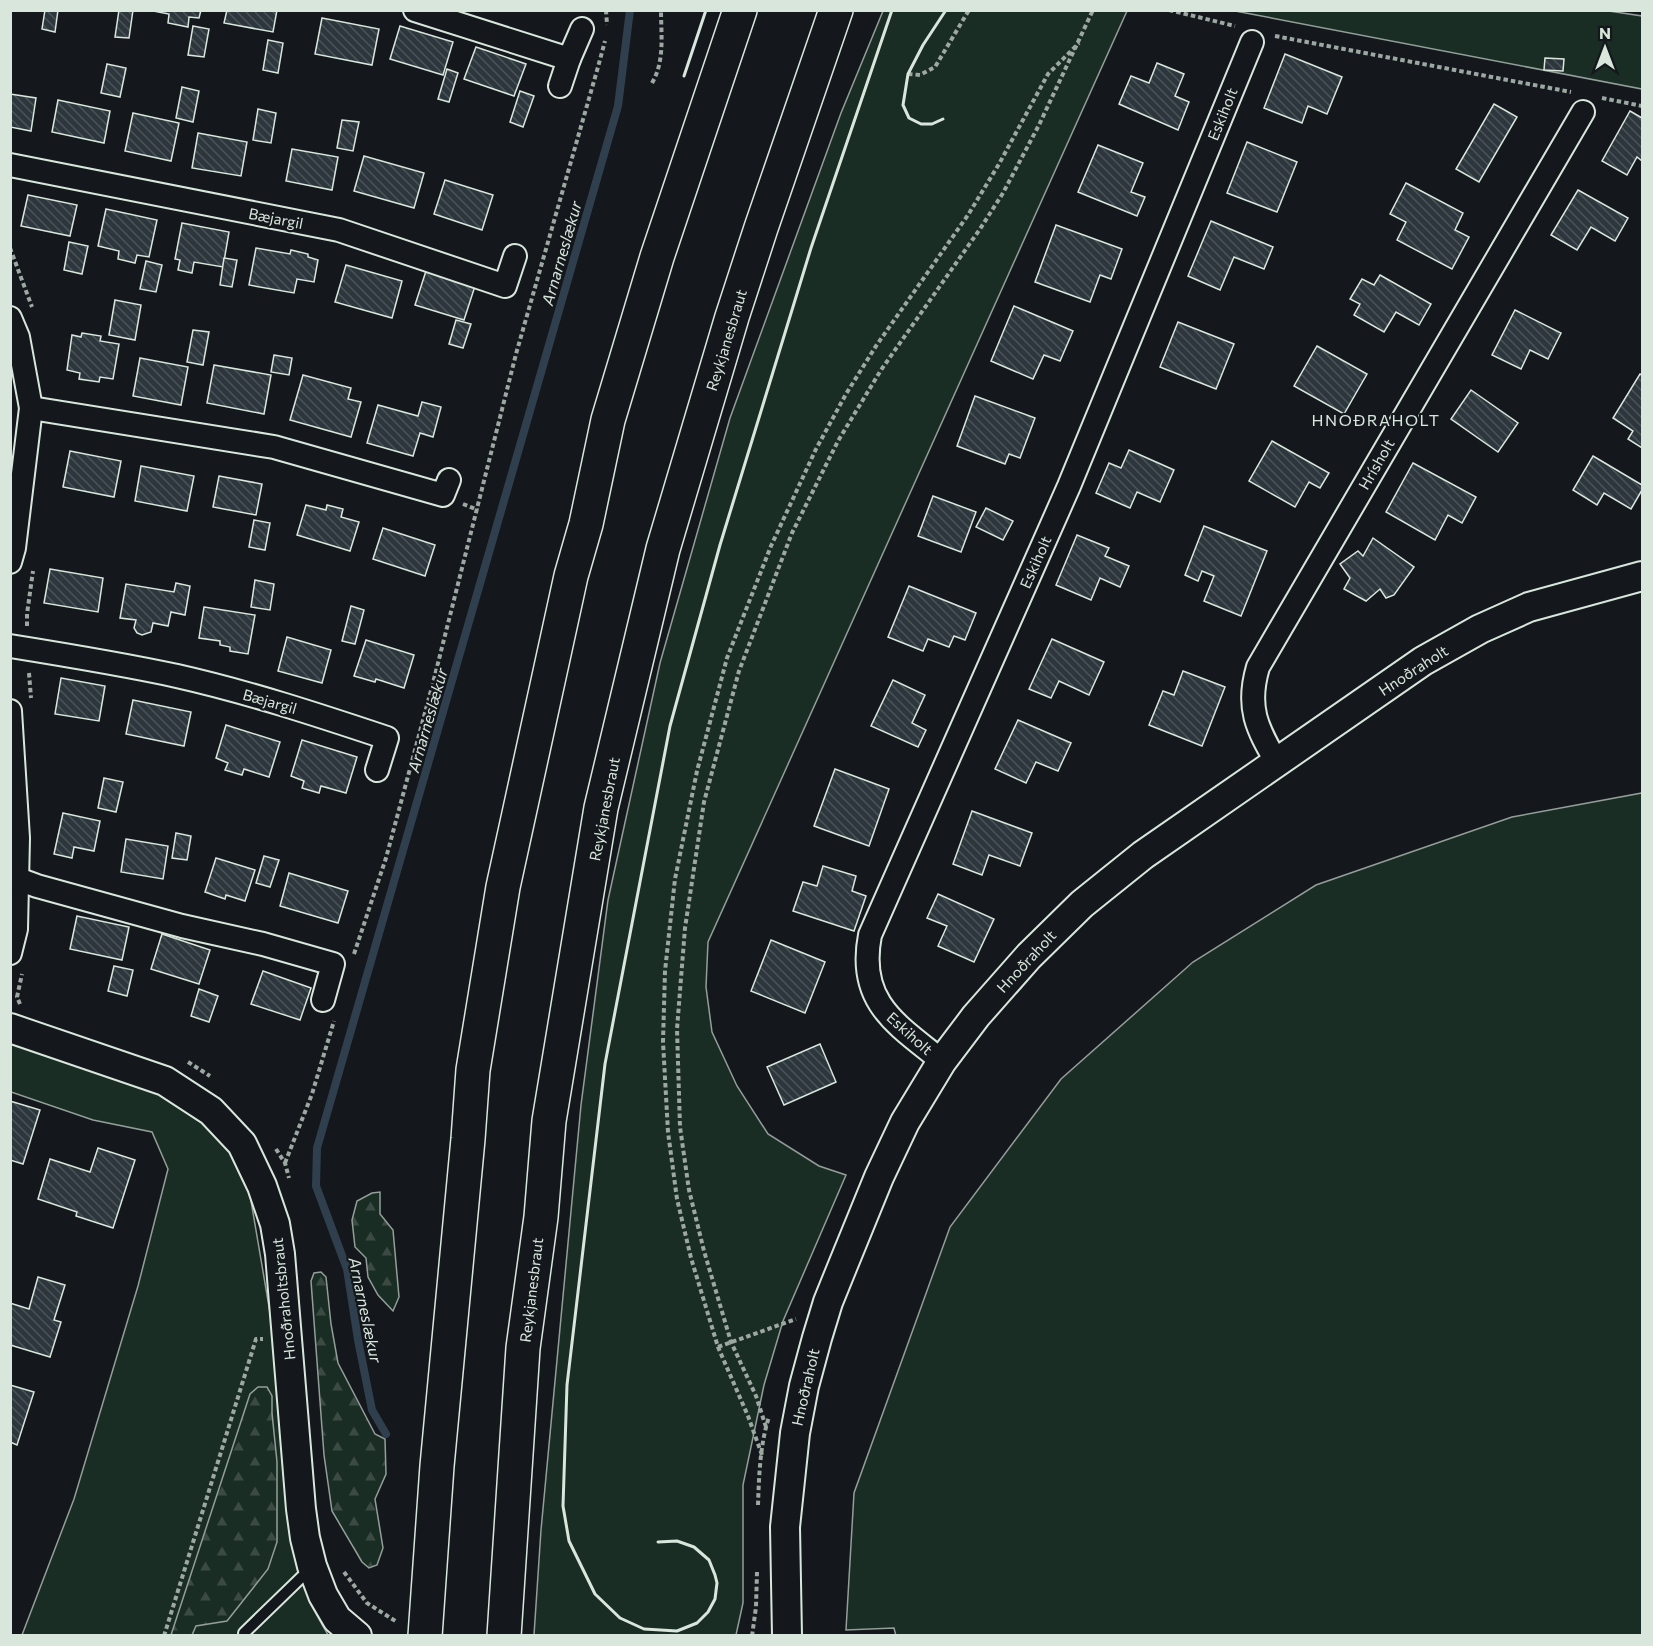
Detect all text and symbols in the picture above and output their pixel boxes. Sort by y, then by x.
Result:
north arrow [1575,18,1635,78]
text: N [1599,23,1611,42]
street label: Eskiholt [1203,85,1241,143]
water label: Arnarneslækur [537,198,585,308]
street label: Bæjargil [247,204,305,232]
street label: Reykjanesbraut [702,287,750,393]
district label: HNOÐRAHOLT [1312,410,1440,429]
street label: Hrísholt [1354,435,1398,493]
street label: Eskiholt [1016,533,1054,591]
street label: Hnoðraholt [1375,641,1451,699]
water label: Arnarneslækur [403,665,451,775]
street label: Bæjargil [241,685,299,717]
street label: Reykjanesbraut [585,756,623,862]
street label: Hnoðraholt [993,926,1059,996]
street label: Eskiholt [883,1008,937,1058]
street label: Hnoðraholtsbraut [268,1237,298,1361]
street label: Reykjanesbraut [516,1237,546,1343]
water label: Arnarneslækur [345,1255,387,1365]
street label: Hnoðraholt [787,1347,823,1427]

